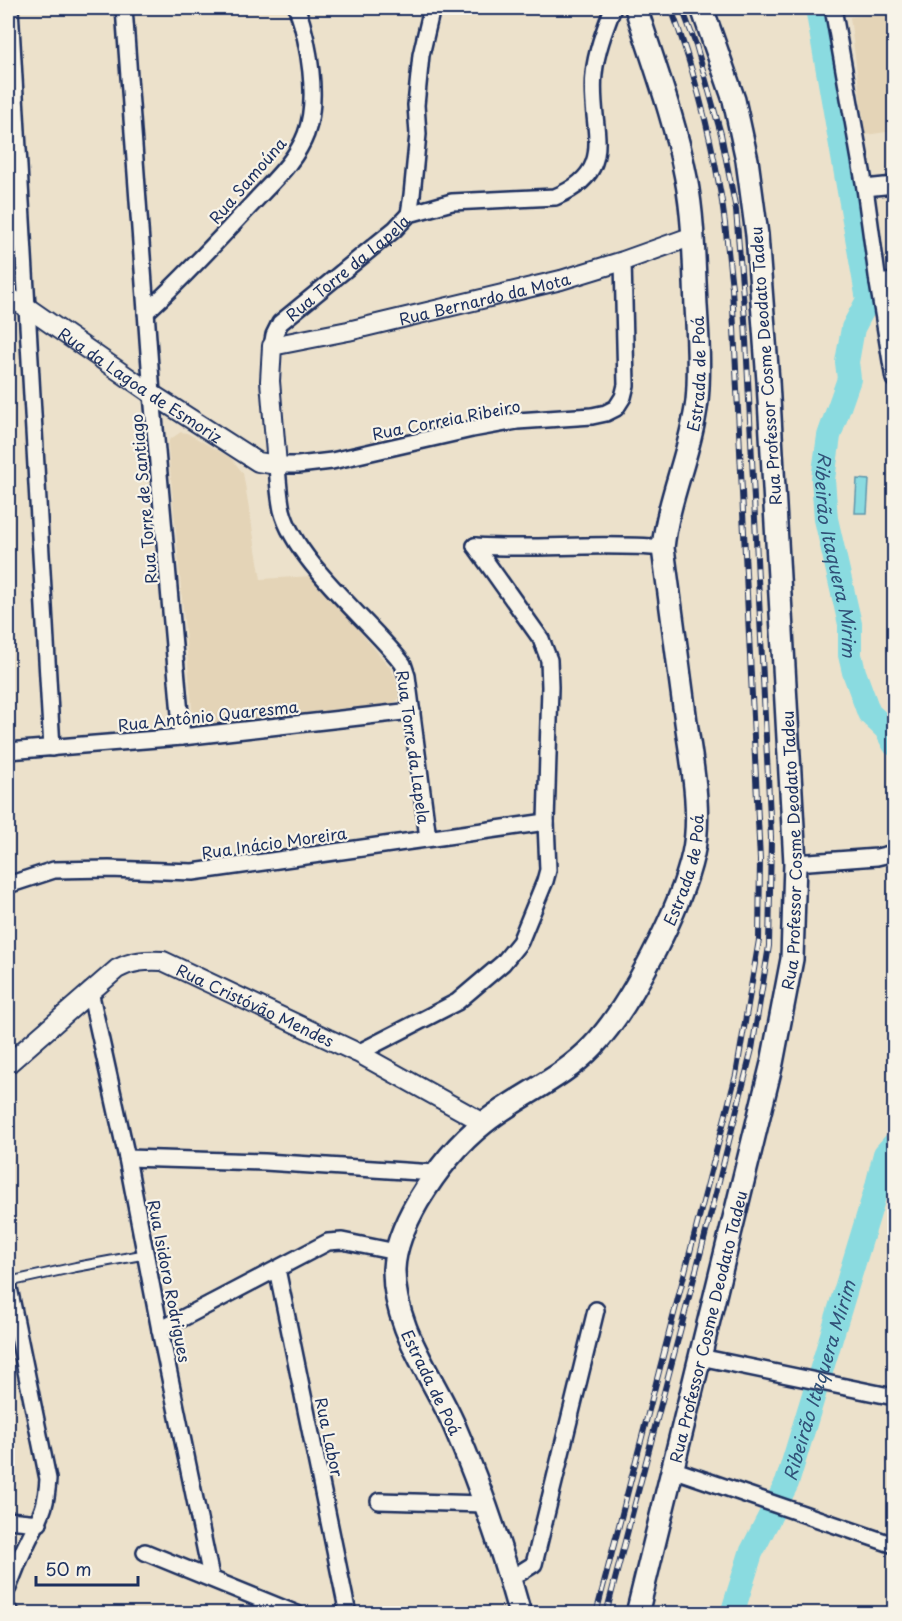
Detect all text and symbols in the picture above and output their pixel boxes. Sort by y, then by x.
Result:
street label: Rua Samoúna [203,131,291,229]
street label: Rua Torre da Lapela [280,209,415,326]
street label: Rua Professor Cosme Deodato Tadeu [743,226,787,506]
street label: Rua Bernardo da Mota [396,266,573,330]
street label: Estrada de Poá [680,316,711,434]
street label: Rua da Lagoa de Esmoriz [54,321,228,448]
street label: Rua Correia Ribeiro [370,393,522,445]
street label: Rua Torre de Santiago [124,413,162,585]
water label: Ribeirão Itaquera Mirim [809,451,864,658]
street label: Rua Torre da Lapela [391,669,437,825]
street label: Rua Antônio Quaresma [117,694,299,736]
street label: Rua Professor Cosme Deodato Tadeu [774,710,807,992]
street label: Estrada de Poá [657,814,709,929]
street label: Rua Inácio Moreira [200,820,348,864]
street label: Rua Cristóvão Mendes [173,957,338,1052]
street label: Rua Professor Cosme Deodato Tadeu [663,1188,752,1465]
street label: Rua Isidoro Rodrigues [142,1198,198,1364]
water label: Ribeirão Itaquera Mirim [775,1276,862,1484]
street label: Estrada de Poá [396,1325,468,1439]
street label: Rua Labor [310,1395,350,1479]
scale bar [36,1549,138,1587]
text: 50 m [45,1555,92,1582]

